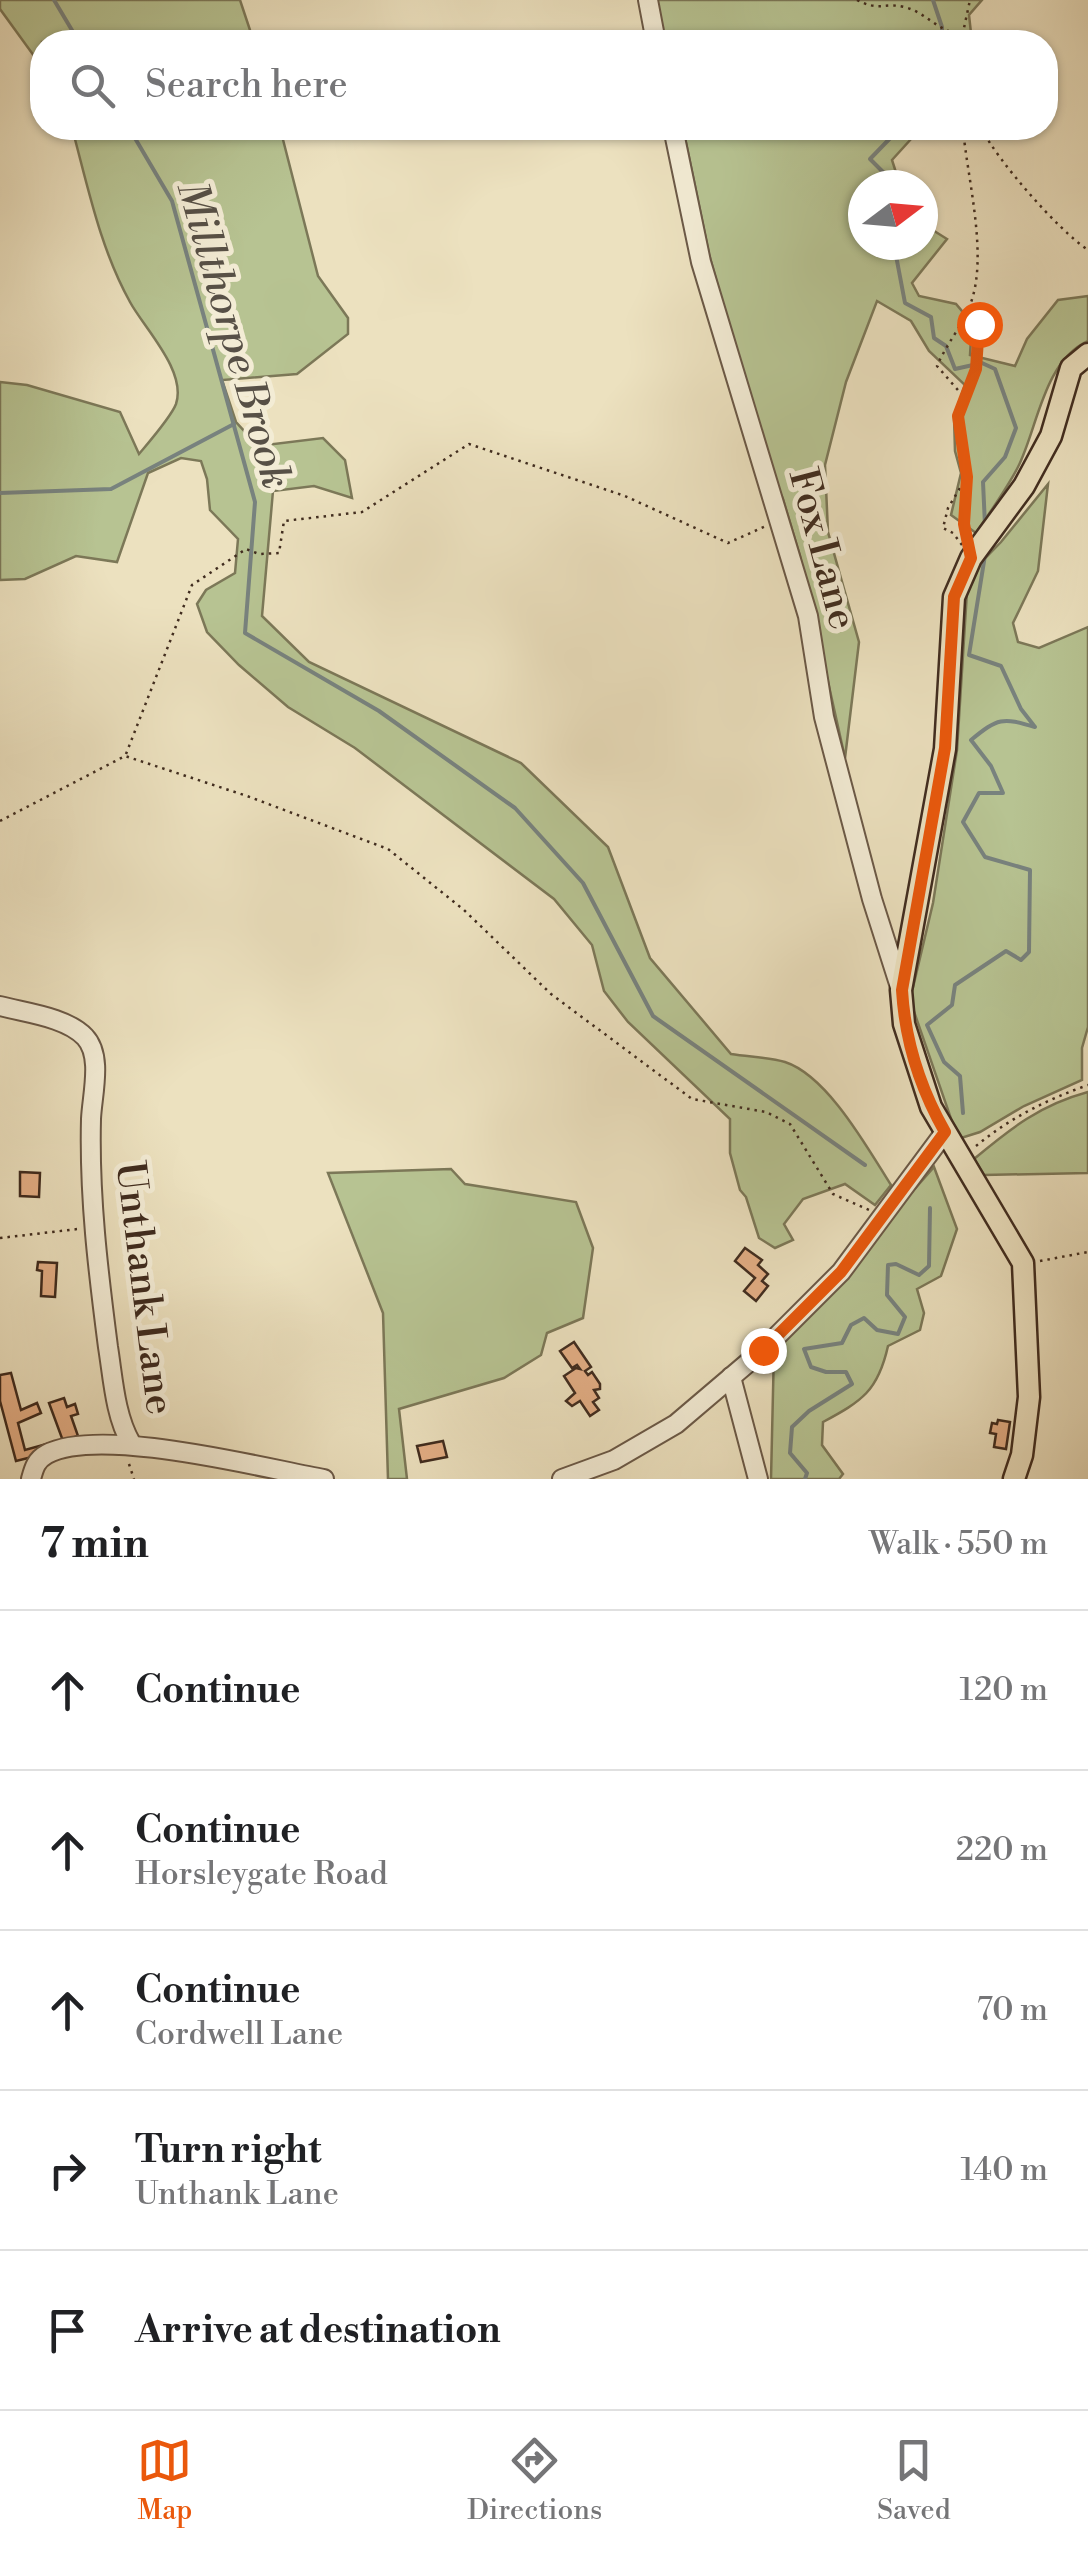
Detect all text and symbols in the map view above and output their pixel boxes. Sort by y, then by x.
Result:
search box [30,30,1058,140]
icon: search [65,58,120,113]
text: Search here [145,62,348,109]
north arrow [848,170,938,260]
water label: Millthorpe Brook [164,175,302,495]
route start [957,302,1003,348]
street label: Fox Lane [777,463,867,635]
street label: Unthank Lane [104,1158,184,1418]
route end [741,1328,787,1374]
text: 7 min [40,1518,149,1571]
text: Walk · 550 m [869,1524,1048,1564]
icon: ahead [40,1663,95,1718]
text: Continue [135,1667,300,1714]
text: 120 m [959,1670,1048,1710]
text: Continue [135,1807,300,1854]
icon: ahead [40,1823,95,1878]
text: 220 m [956,1830,1048,1870]
text: Horsleygate Road [135,1854,388,1894]
text: Continue [135,1967,300,2014]
icon: ahead [40,1983,95,2038]
text: 70 m [977,1990,1048,2030]
text: Cordwell Lane [135,2014,343,2054]
text: Turn right [135,2127,321,2174]
icon: right [40,2143,95,2198]
text: 140 m [961,2150,1048,2190]
text: Unthank Lane [135,2174,339,2214]
icon: arrive [40,2303,95,2358]
text: Arrive at destination [135,2307,501,2354]
tab: Map [137,2433,192,2528]
tab: Directions [467,2433,602,2528]
tab: Saved [877,2433,951,2528]

